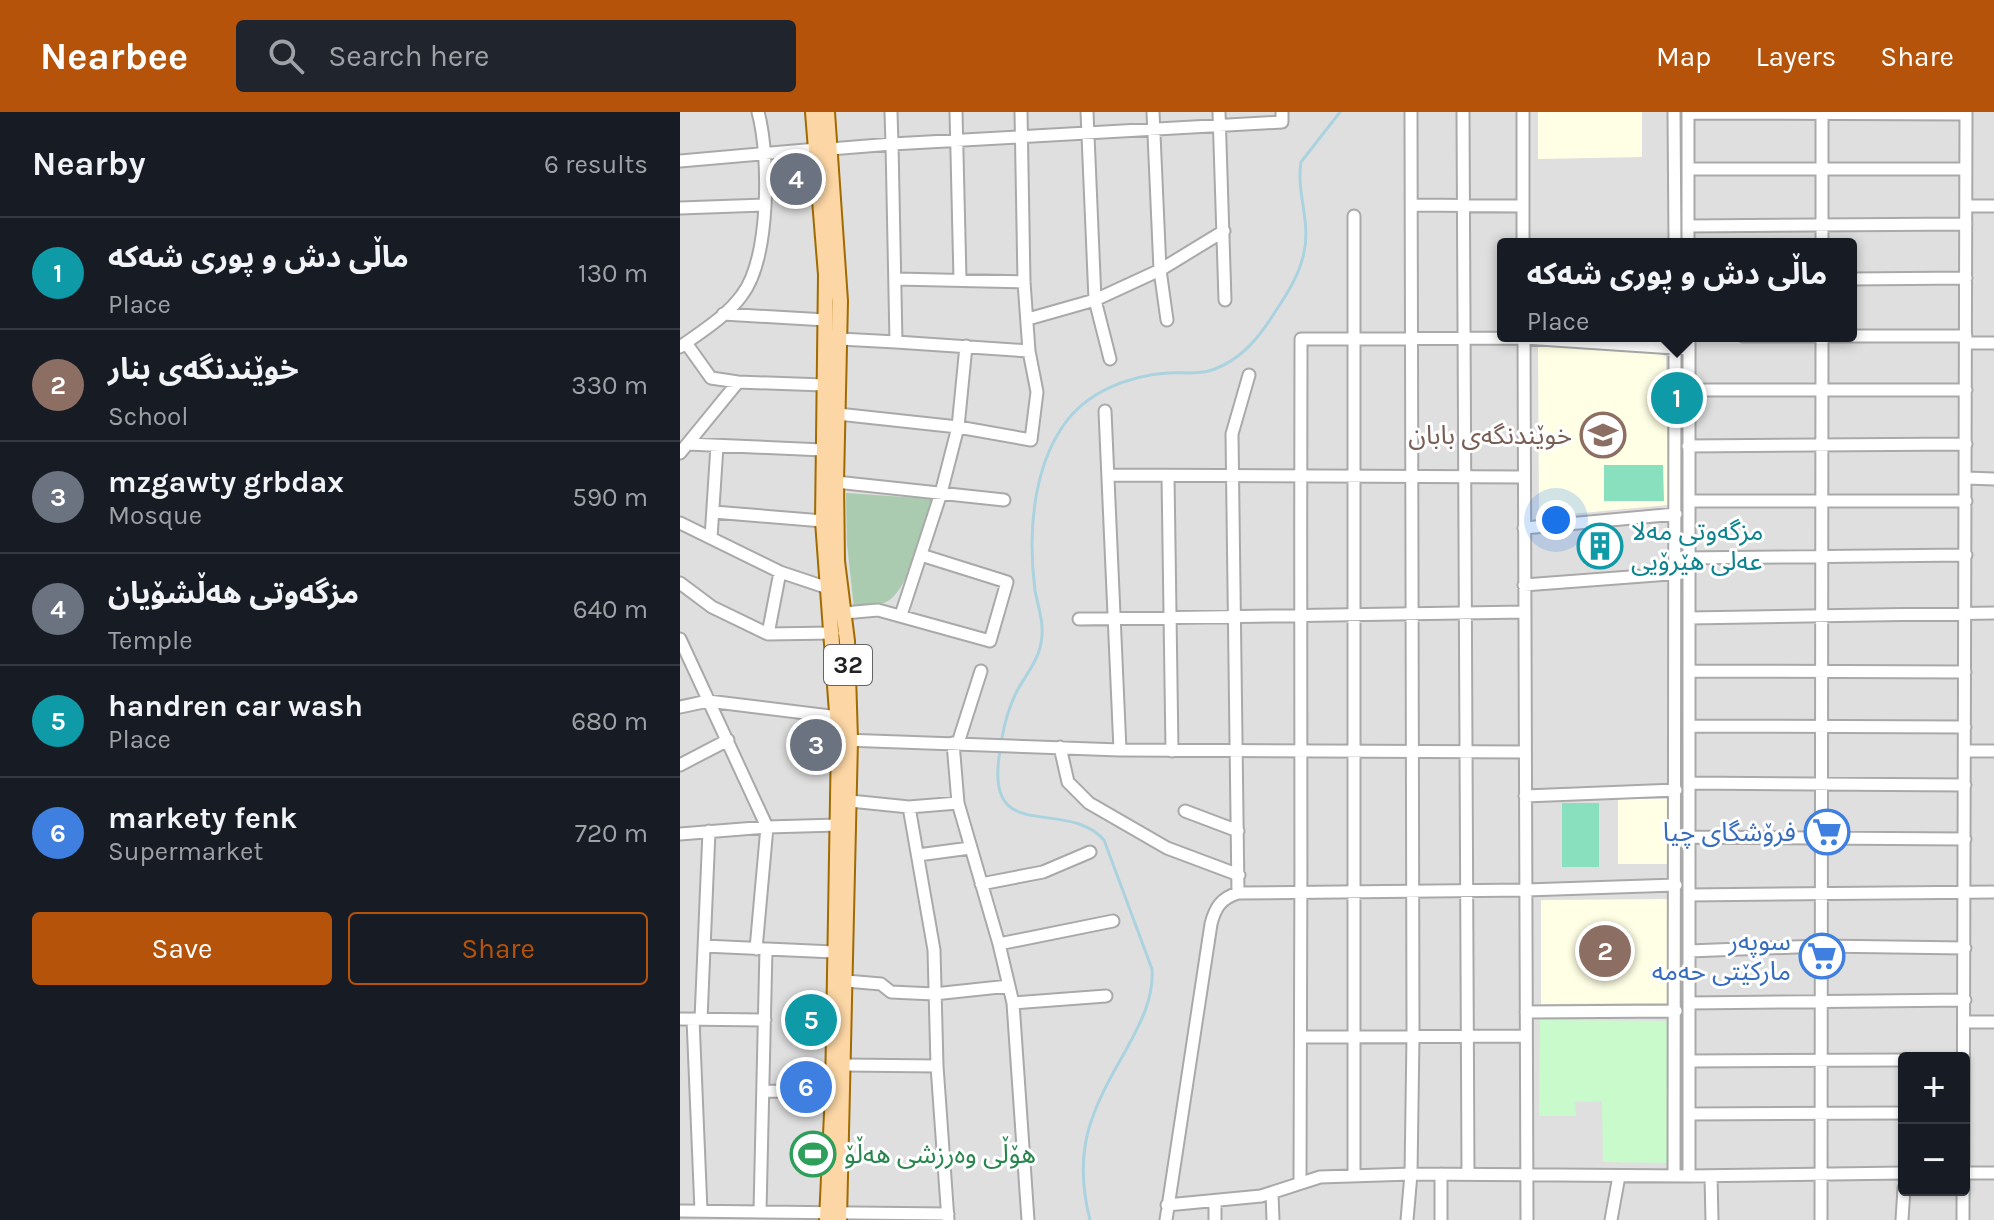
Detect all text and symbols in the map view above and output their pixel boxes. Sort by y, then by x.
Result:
search box [236,20,796,92]
text: Nearbee [40,34,188,79]
icon: search [264,34,308,78]
text: Search here [328,38,490,74]
text: Map [1656,40,1711,73]
text: Layers [1755,40,1836,73]
text: Share [1880,40,1954,73]
text: Nearby [32,144,146,184]
text: 6 results [544,149,648,180]
pin: 4 [770,149,822,209]
popup [1497,238,1857,342]
text: ماڵی دش و پوری شەکە [108,239,409,275]
text: ماڵی دش و پوری شەکە [1527,256,1827,292]
text: 1 [53,258,63,289]
text: 130 m [578,258,648,289]
text: Place [108,289,171,320]
text: Place [1527,306,1589,337]
text: خوێندنگەی بنار [108,351,299,387]
pin: 1 [1651,368,1703,428]
text: 2 [50,370,66,401]
text: 330 m [571,370,648,401]
text: School [108,401,189,432]
school or university icon: خوێندنگەی بابان [1579,411,1627,459]
place label: خوێندنگەی بابان [1408,420,1572,451]
text: mzgawty grbdax [108,464,344,500]
text: 3 [50,482,66,513]
text: 590 m [572,482,648,513]
text: Mosque [108,500,202,531]
your location [1536,500,1576,540]
place label: مزگەوتی مەلا عەلی هێرۆیی [1631,516,1763,577]
building icon: مزگەوتی مەلا عەلی هێرۆیی [1576,522,1624,570]
text: مزگەوتی ھەڵشۆیان [108,575,359,611]
text: 4 [50,594,66,625]
text: 640 m [573,594,648,625]
text: Temple [108,625,193,656]
road number: 32 [824,645,872,685]
text: handren car wash [108,688,363,724]
text: 5 [50,706,66,737]
text: 680 m [571,706,648,737]
pin: 3 [790,715,842,775]
text: Place [108,724,171,755]
text: markety fenk [108,800,297,836]
supermarket icon: فرۆشگای چیا [1803,808,1851,856]
place label: فرۆشگای چیا [1663,817,1796,849]
text: 6 [50,818,66,849]
text: 720 m [575,818,648,849]
text: Supermarket [108,836,263,867]
button: Save [32,912,332,985]
button: Share [348,912,648,985]
pin: 2 [1579,921,1631,981]
place label: سوپەر مارکێتی حەمە [1652,926,1791,987]
supermarket icon: سوپەر مارکێتی حەمە [1798,932,1846,980]
pin: 5 [785,990,837,1050]
map controls [1898,1052,1970,1196]
button: + [1898,1052,1970,1124]
pin: 6 [780,1057,832,1117]
button: − [1898,1124,1970,1196]
sports icon: ھۆڵی وەرزشی ھەڵۆ [789,1130,837,1178]
place label: ھۆڵی وەرزشی ھەڵۆ [844,1136,1036,1170]

